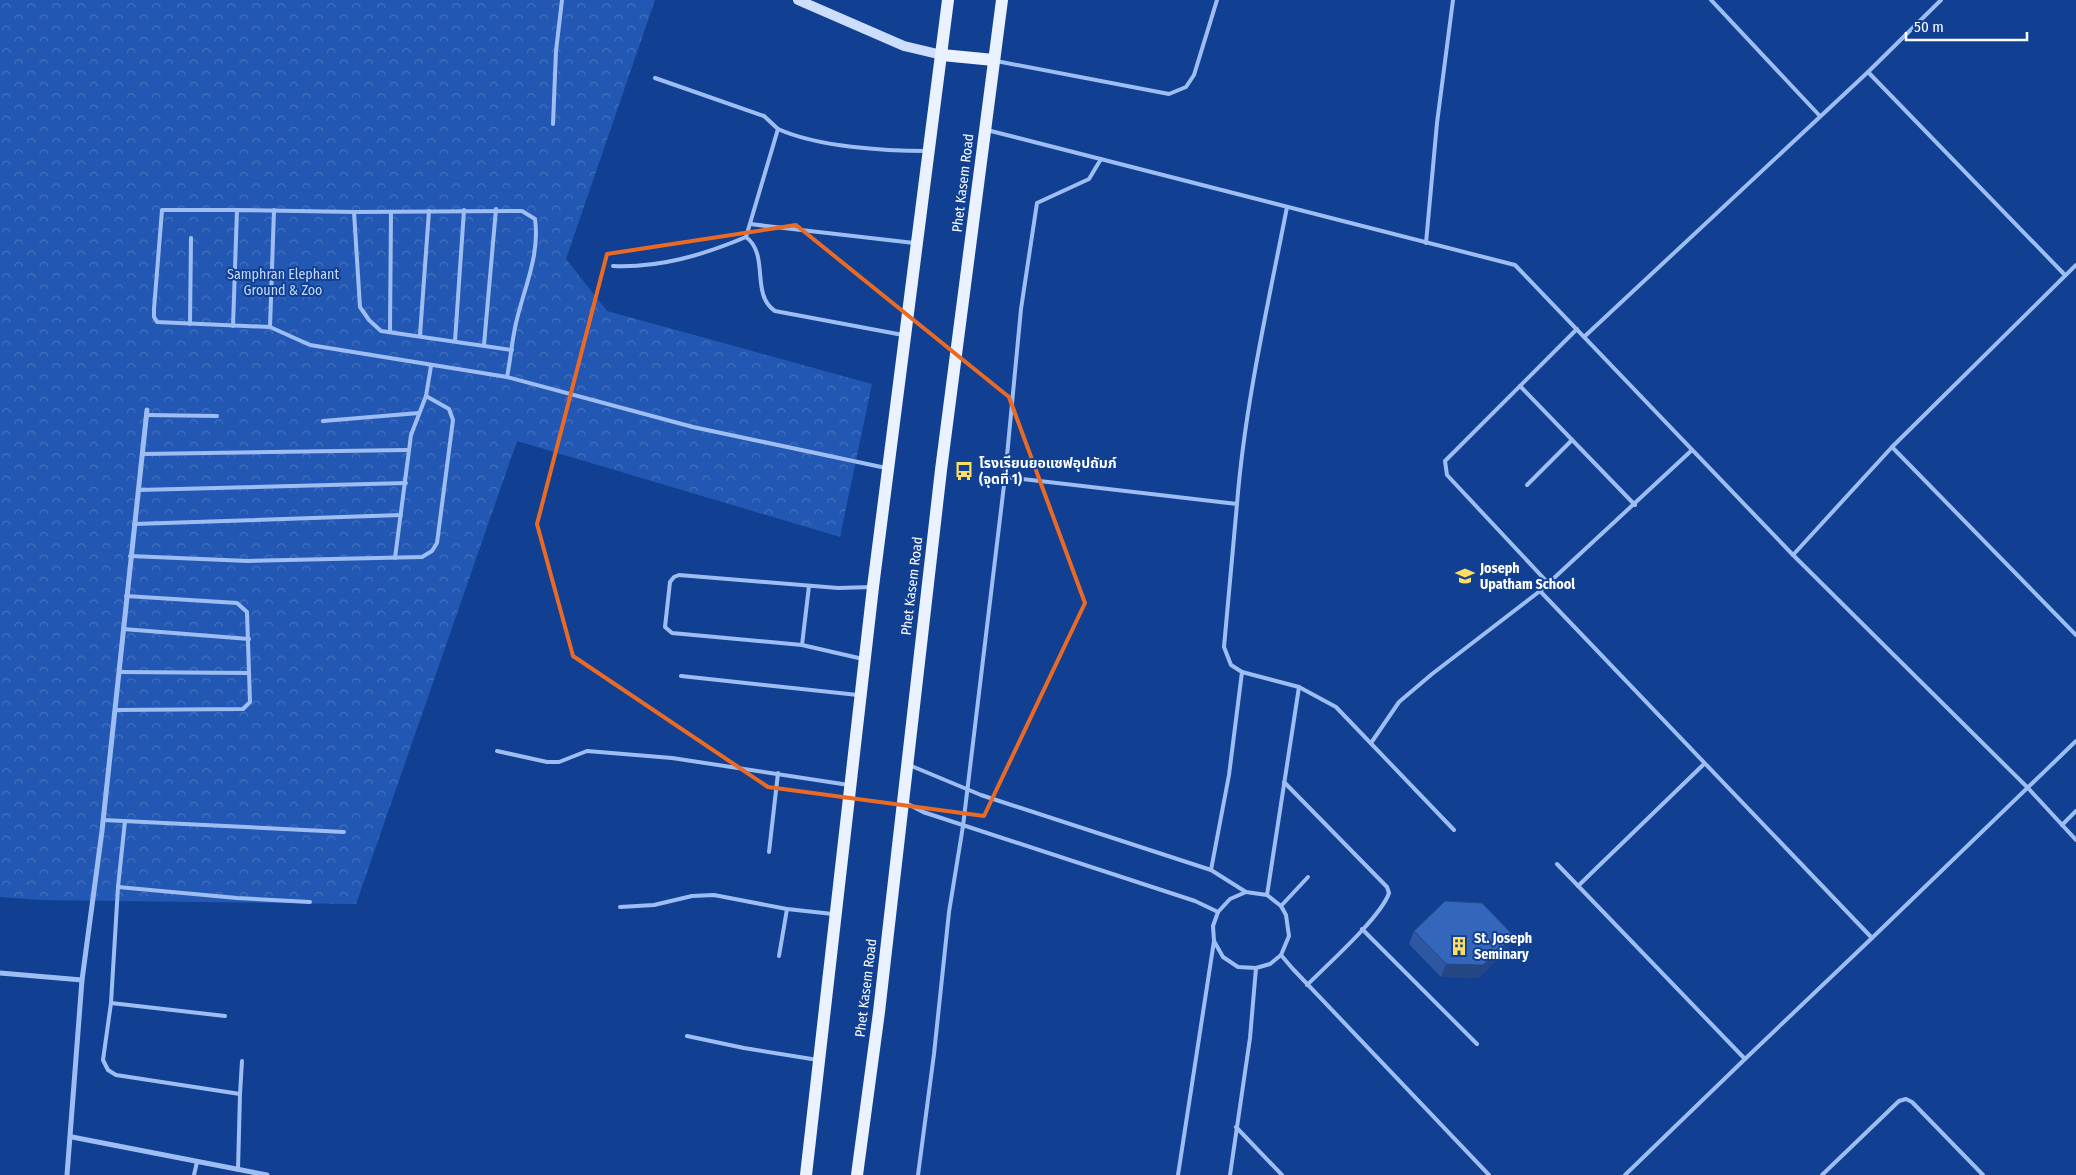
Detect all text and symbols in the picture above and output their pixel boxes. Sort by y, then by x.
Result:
scale bar [1906,10,2027,42]
text: 50 m [1914,18,1944,36]
street label: Phet Kasem Road [949,133,977,233]
park label: Samphran Elephant Ground & Zoo [227,266,339,299]
place label: โรงเรียนยอแซฟอุปถัมภ์ (จุดที่ 1) [979,455,1117,488]
bus stop icon: โรงเรียนยอแซฟอุปถัมภ์ (จุดที่ 1) [953,460,975,482]
street label: Phet Kasem Road [898,536,926,636]
place label: Joseph Upatham School [1479,560,1575,593]
school or university icon: Joseph Upatham School [1454,565,1476,587]
place label: St. Joseph Seminary [1474,930,1532,963]
building icon: St. Joseph Seminary [1448,935,1470,957]
street label: Phet Kasem Road [852,938,880,1038]

